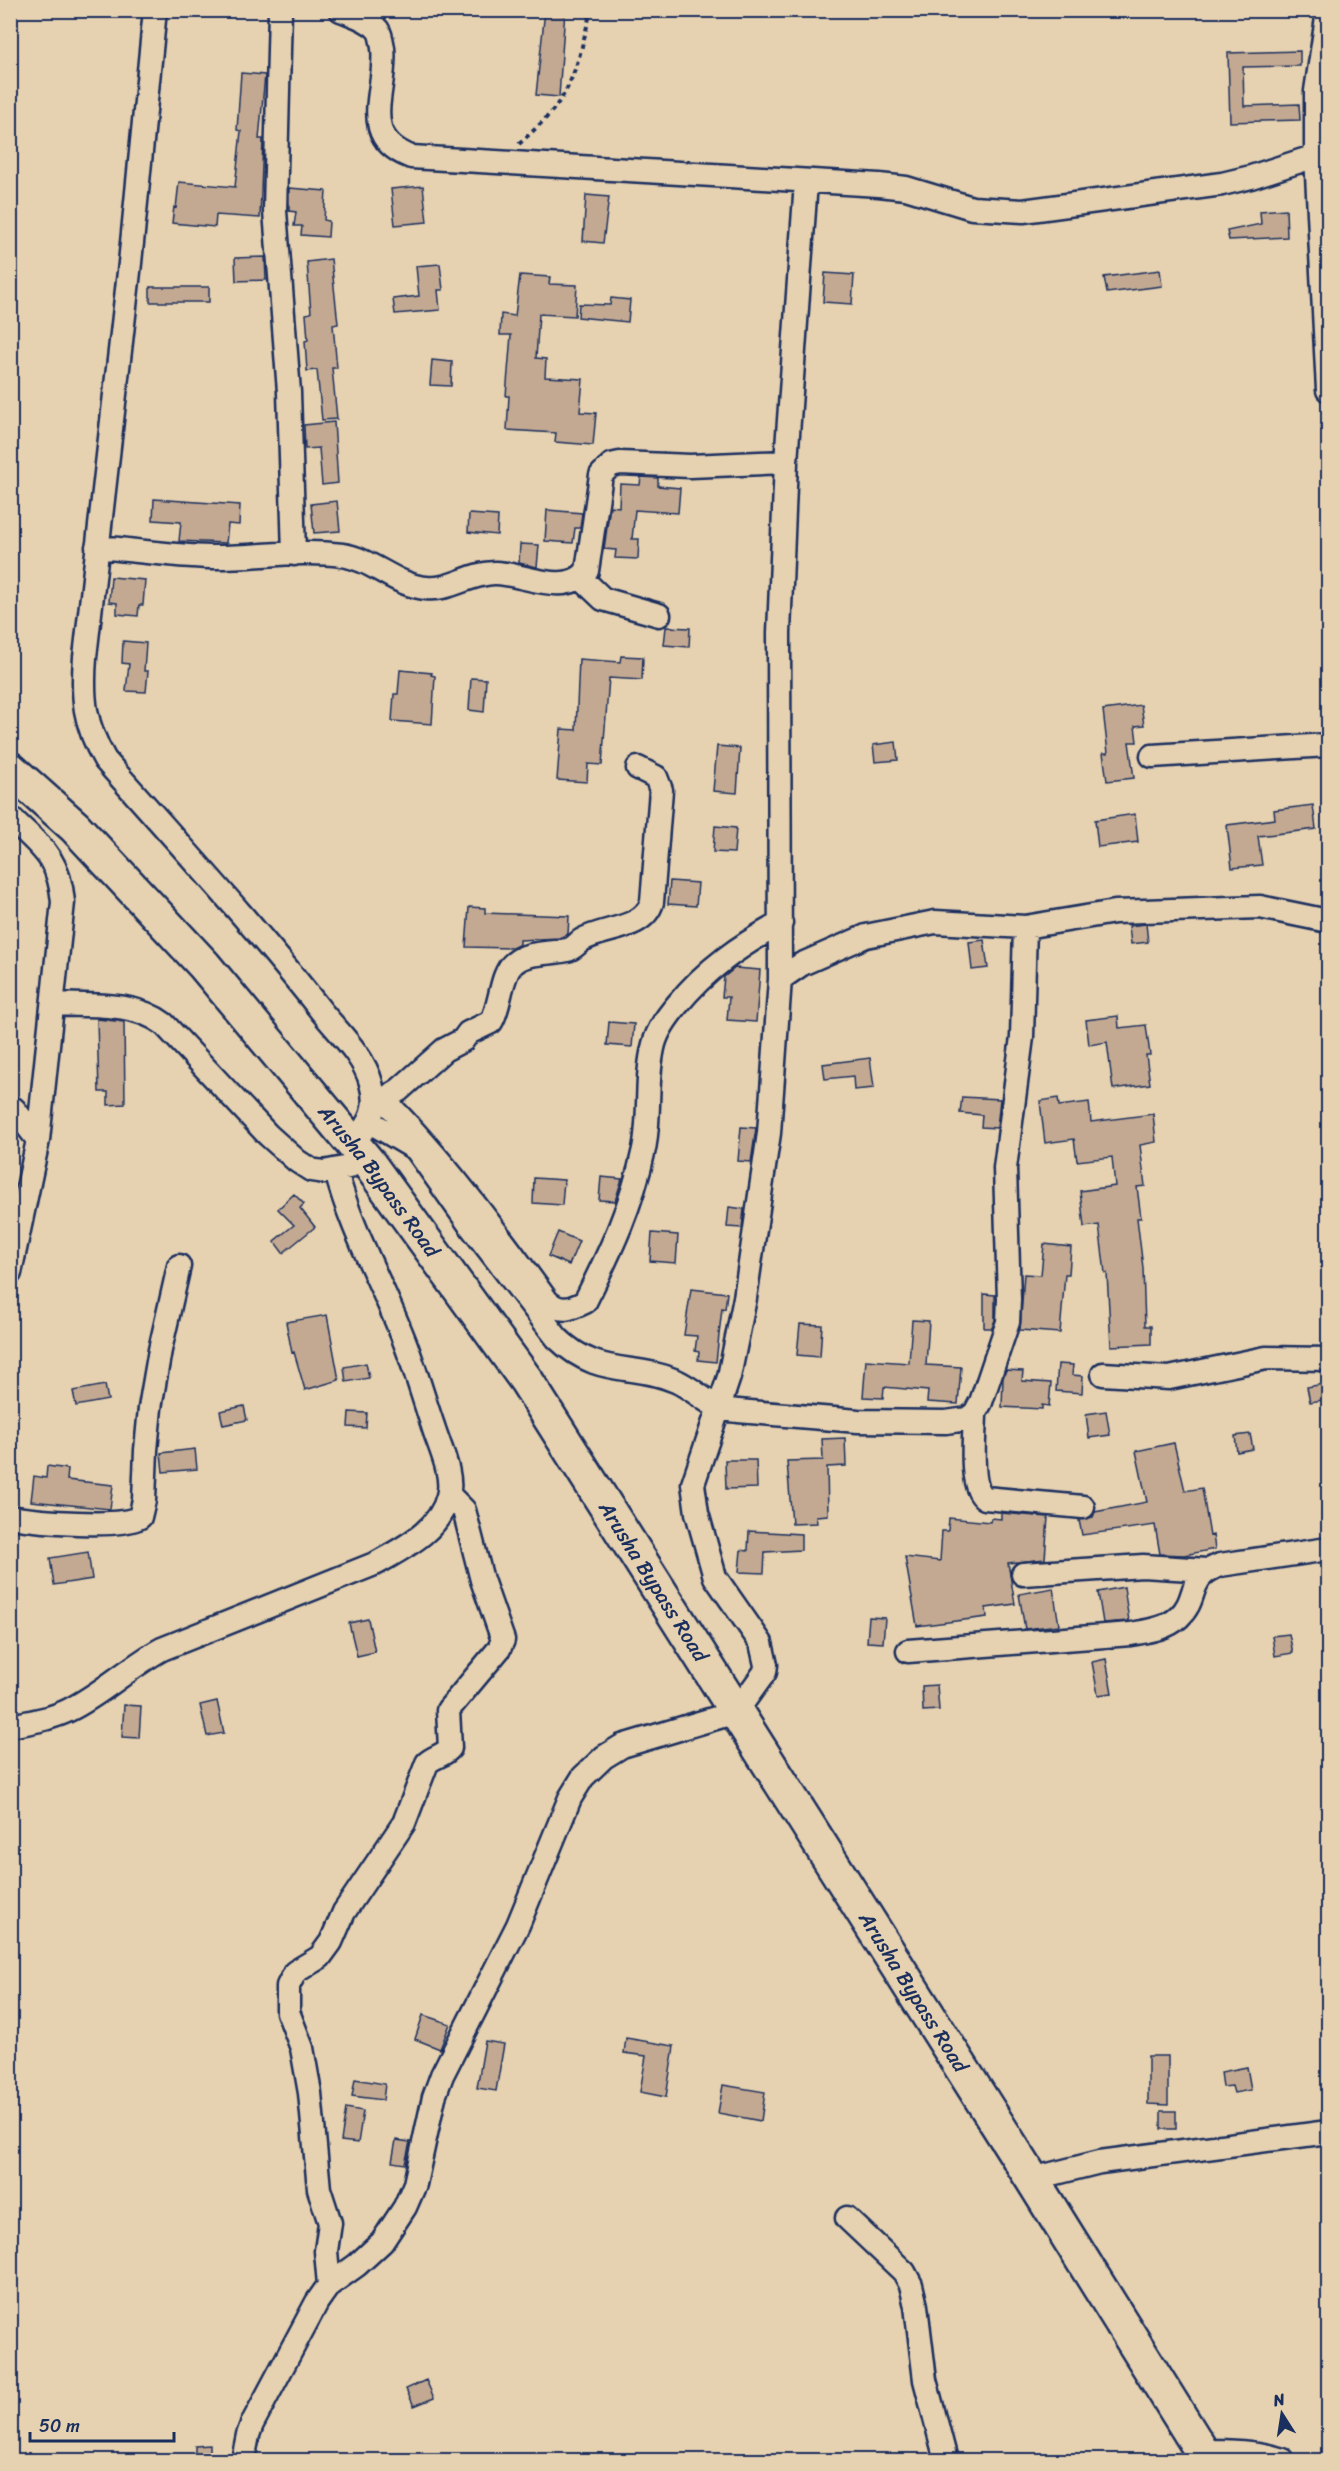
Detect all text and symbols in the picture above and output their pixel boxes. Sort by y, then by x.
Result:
street label: Arusha Bypass Road [307,1095,451,1267]
street label: Arusha Bypass Road [587,1492,720,1671]
street label: Arusha Bypass Road [848,1903,980,2082]
north arrow [1252,2384,1312,2444]
text: N [1270,2384,1288,2415]
scale bar [30,2405,174,2443]
text: 50 m [39,2410,80,2442]

